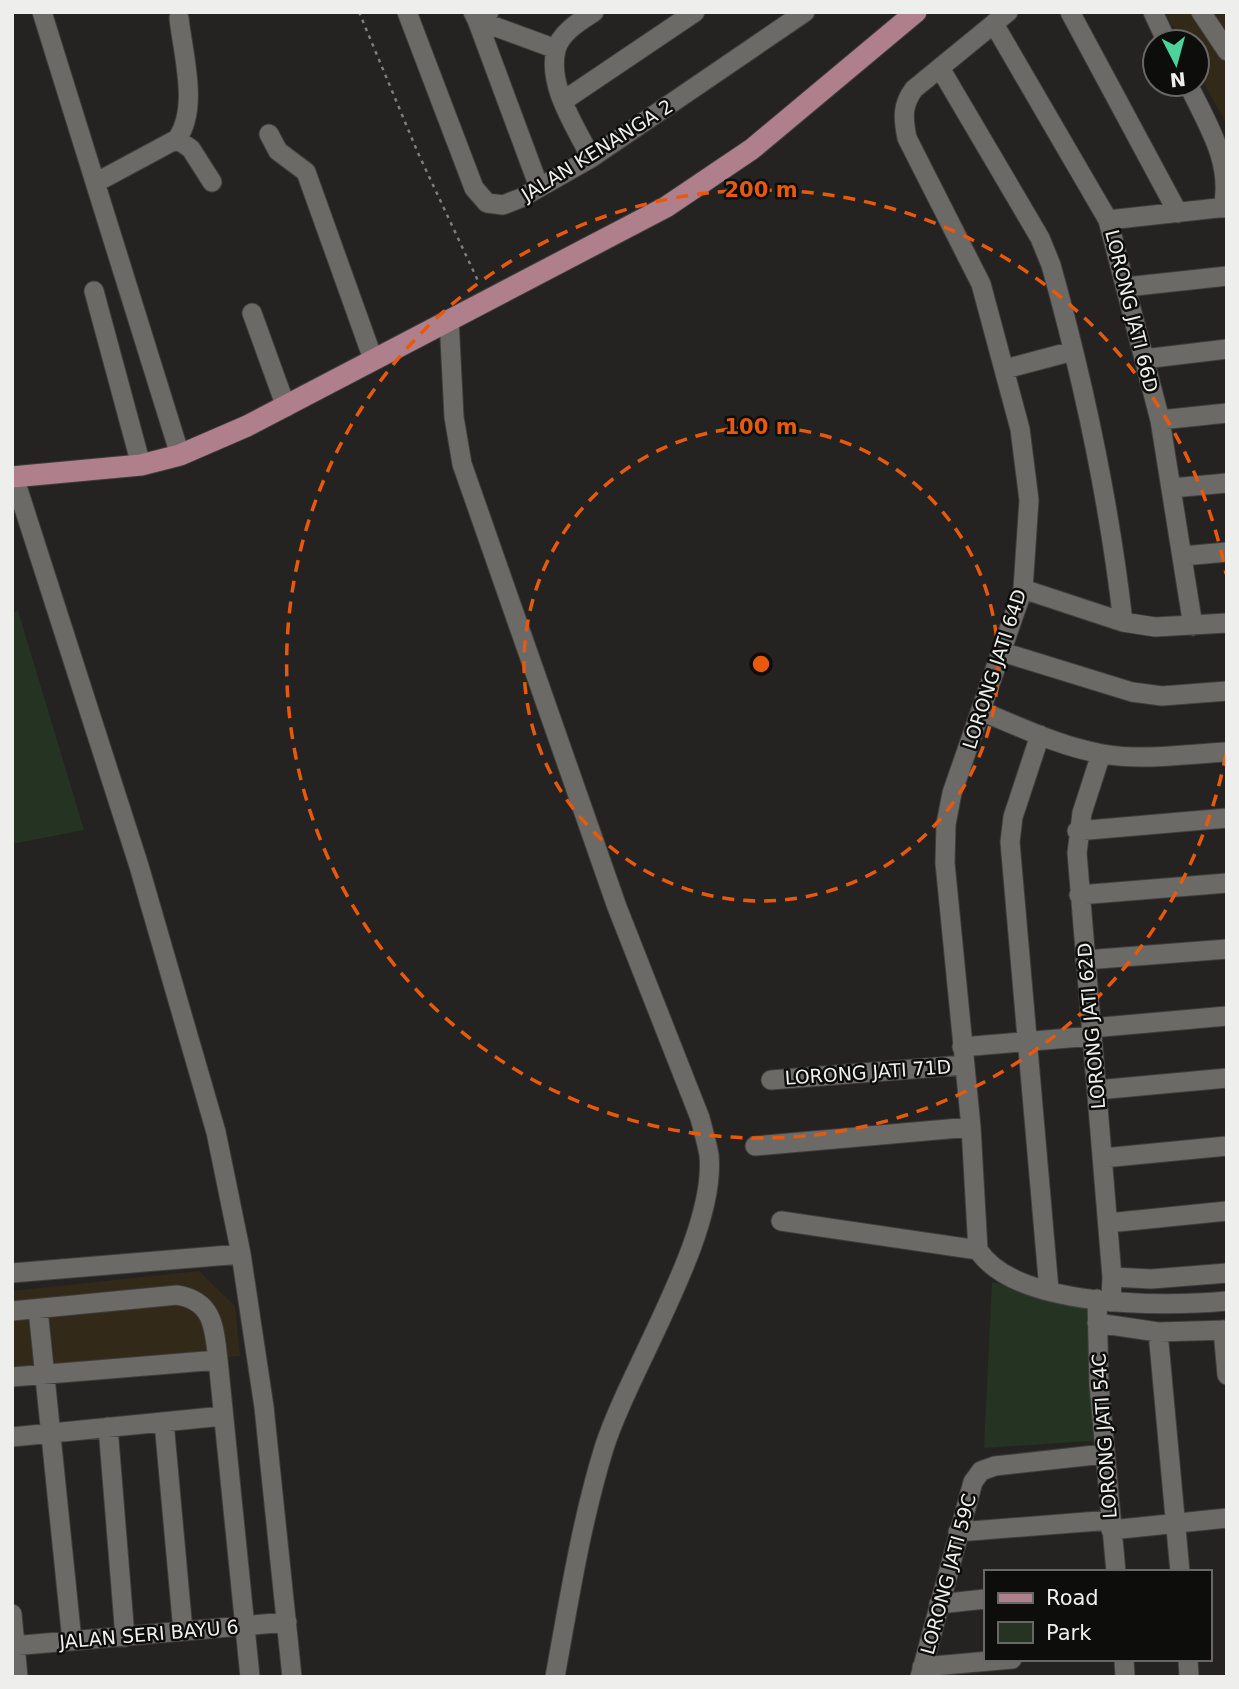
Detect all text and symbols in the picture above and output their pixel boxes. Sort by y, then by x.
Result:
north arrow [1141,28,1211,98]
text: N [1169,68,1187,92]
street label: JALAN KENANGA 2 [516,94,677,206]
text: 200 m [724,178,798,202]
street label: LORONG JATI 66D [1101,227,1163,395]
text: 100 m [724,415,798,439]
street label: LORONG JATI 64D [958,586,1030,752]
centre of rings [749,652,773,676]
street label: LORONG JATI 62D [1073,942,1109,1110]
street label: LORONG JATI 71D [784,1055,952,1089]
street label: LORONG JATI 54C [1087,1353,1121,1519]
street label: LORONG JATI 59C [916,1491,980,1657]
legend [984,1570,1211,1661]
text: Road [1046,1586,1099,1610]
street label: JALAN SERI BAYU 6 [58,1615,239,1653]
text: Park [1046,1621,1092,1645]

